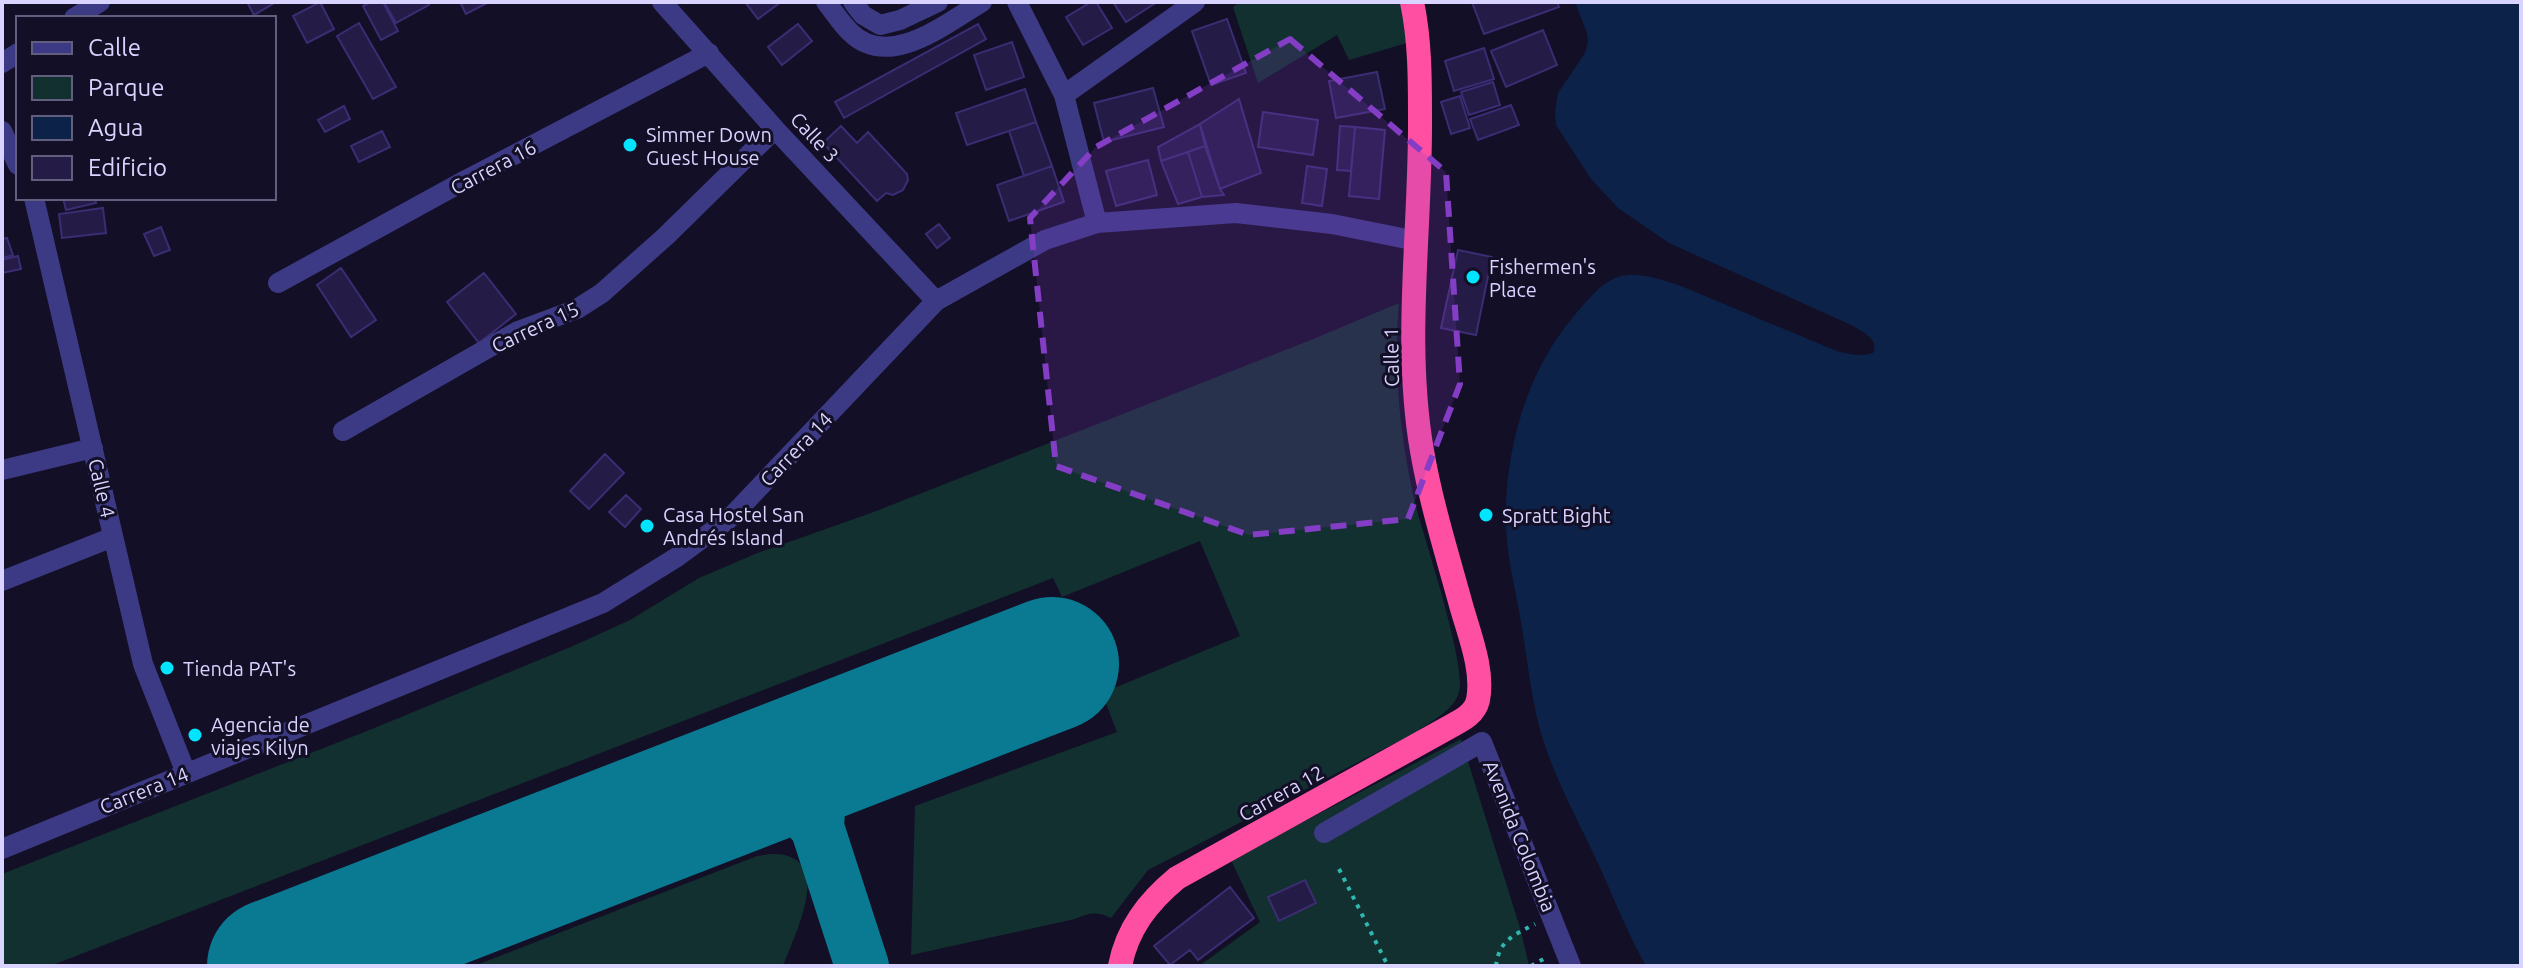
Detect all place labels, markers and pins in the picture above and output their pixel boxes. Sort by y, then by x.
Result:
place label: Simmer Down Guest House [646,123,772,169]
marker: Simmer Down Guest House [621,136,639,154]
place label: Fishermen's Place [1489,255,1596,301]
marker: Fishermen's Place [1464,268,1482,286]
place label: Casa Hostel San Andrés Island [663,503,804,549]
place label: Spratt Bight [1502,504,1611,527]
marker: Spratt Bight [1477,506,1495,524]
marker: Casa Hostel San Andrés Island [638,517,656,535]
place label: Tienda PAT's [183,657,296,680]
marker: Tienda PAT's [158,659,176,677]
place label: Agencia de viajes Kilyn [211,713,310,759]
marker: Agencia de viajes Kilyn [186,726,204,744]

